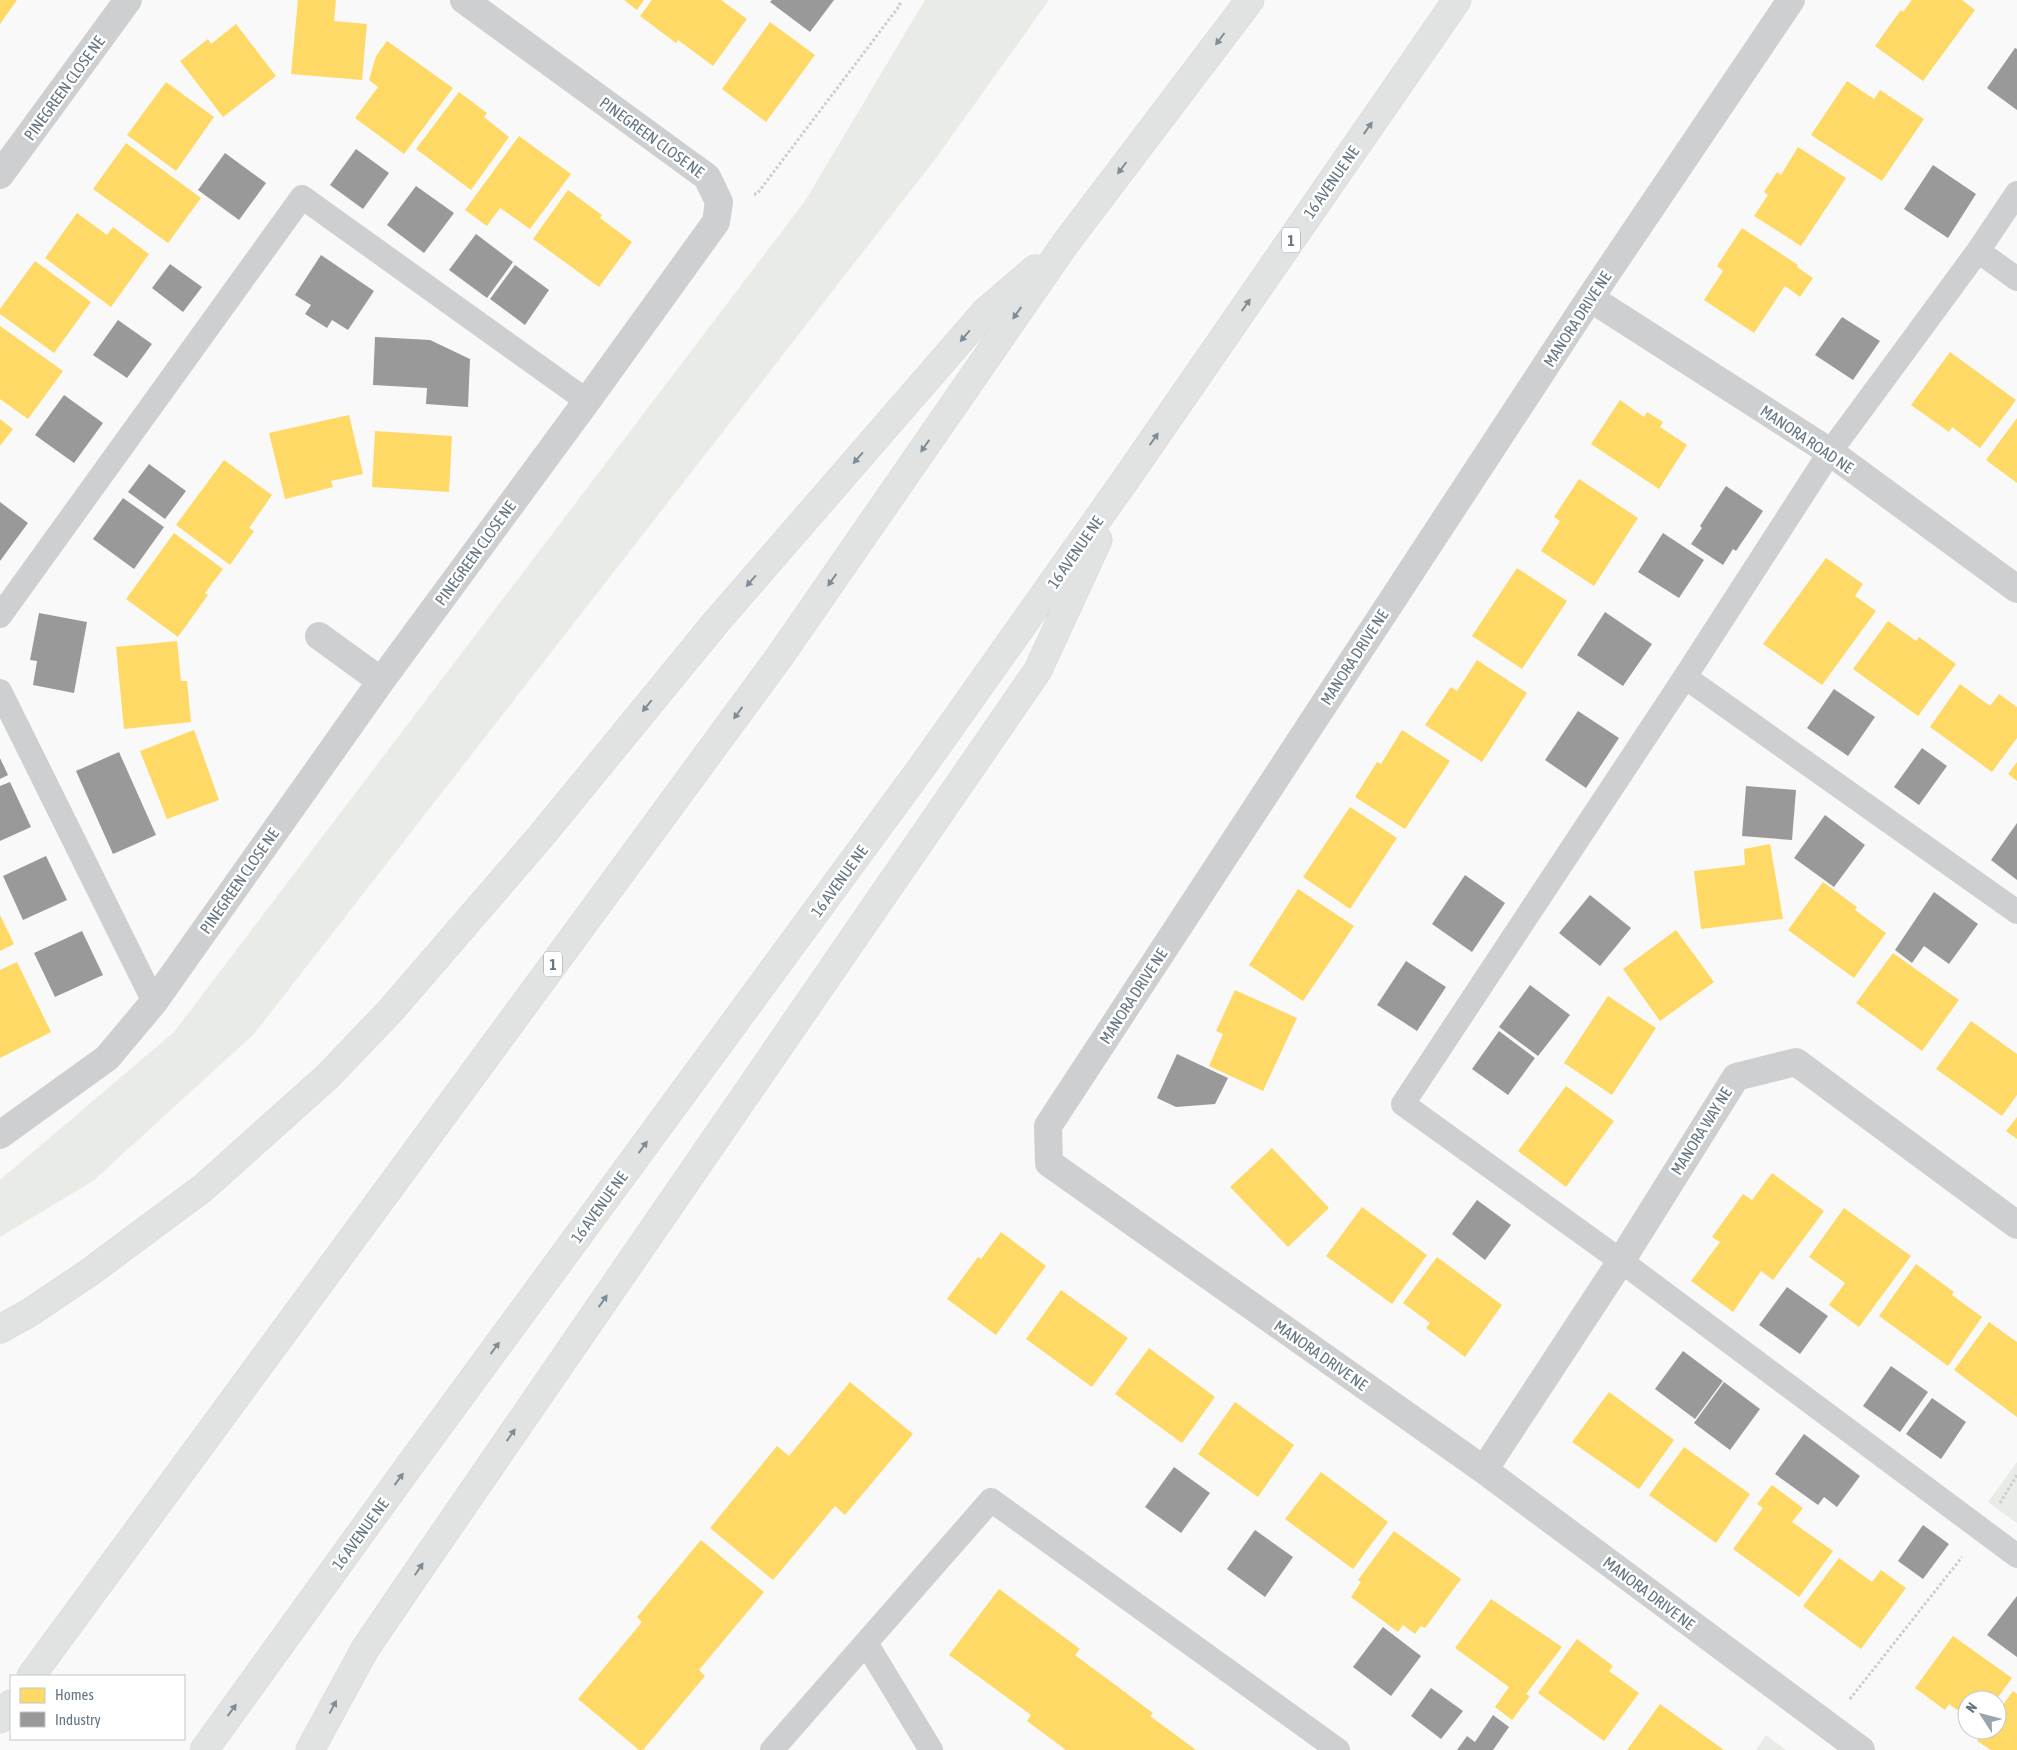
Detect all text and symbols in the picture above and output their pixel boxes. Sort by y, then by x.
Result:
street label: PINEGREEN CLOSE NE [20,32,108,144]
one-way arrow [1215,32,1226,45]
street label: PINEGREEN CLOSE NE [596,93,708,181]
one-way arrow [1363,122,1373,135]
street label: 16 AVENUE NE [1300,142,1362,221]
one-way arrow [1117,161,1127,175]
road number: 1 [1282,228,1300,252]
street label: MANORA DRIVE NE [1540,268,1614,370]
one-way arrow [1241,299,1251,312]
one-way arrow [1012,306,1022,319]
one-way arrow [959,329,970,342]
street label: MANORA ROAD NE [1757,401,1857,477]
one-way arrow [1149,432,1159,446]
one-way arrow [920,439,930,453]
one-way arrow [852,452,864,464]
street label: PINEGREEN CLOSE NE [431,497,519,609]
street label: 16 AVENUE NE [1044,512,1106,591]
one-way arrow [827,573,837,587]
one-way arrow [746,574,757,587]
street label: MANORA DRIVE NE [1317,606,1391,708]
one-way arrow [642,699,653,712]
one-way arrow [734,706,744,719]
street label: PINEGREEN CLOSE NE [196,825,282,937]
street label: 16 AVENUE NE [807,842,871,920]
street label: MANORA DRIVE NE [1096,945,1170,1047]
road number: 1 [544,952,562,976]
street label: MANORA WAY NE [1667,1084,1735,1178]
one-way arrow [638,1141,649,1154]
street label: 16 AVENUE NE [567,1168,631,1246]
one-way arrow [598,1294,608,1308]
street label: MANORA DRIVE NE [1271,1316,1371,1394]
one-way arrow [490,1342,501,1355]
one-way arrow [506,1428,516,1442]
one-way arrow [394,1473,404,1486]
street label: 16 AVENUE NE [328,1495,392,1573]
street label: MANORA DRIVE NE [1600,1553,1698,1633]
one-way arrow [414,1562,424,1576]
legend [10,1675,185,1740]
text: Homes [55,1686,94,1703]
north arrow [1957,1690,2007,1740]
one-way arrow [329,1699,337,1714]
text: N [1963,1699,1980,1715]
one-way arrow [227,1704,237,1717]
text: Industry [55,1711,101,1728]

